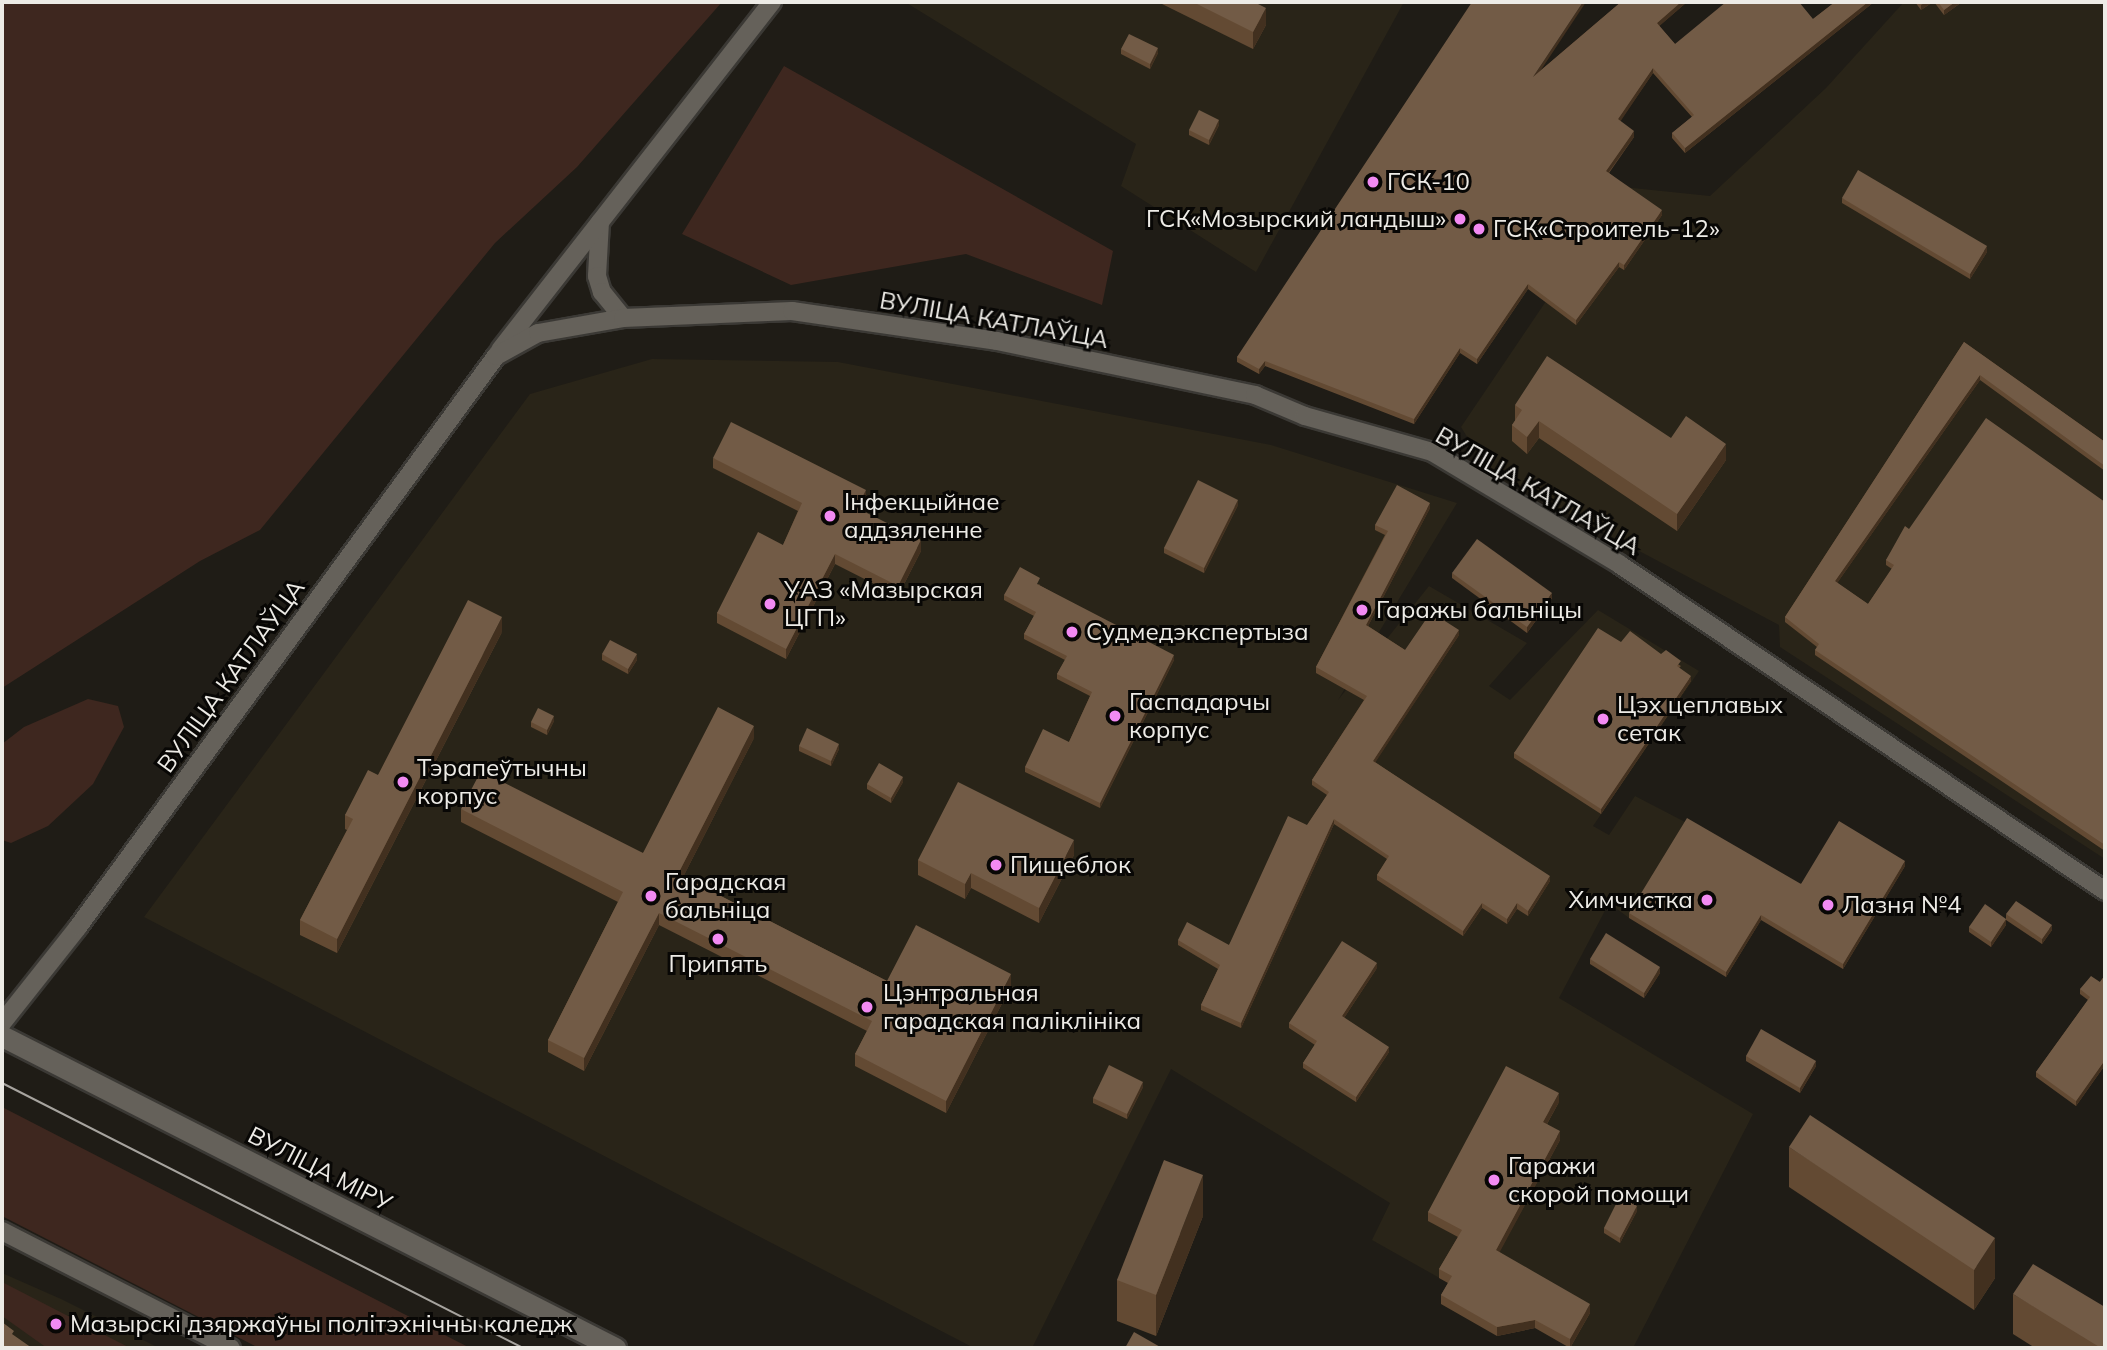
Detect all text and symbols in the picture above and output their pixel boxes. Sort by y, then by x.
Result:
place label: ГСК-10 [1387,168,1470,196]
marker: ГСК-10 [1365,174,1381,190]
place label: ГСК«Мозырский ландыш» [1146,205,1446,233]
marker: ГСК«Мозырский ландыш» [1452,211,1468,227]
place label: ГСК«Строитель-12» [1493,215,1720,243]
marker: ГСК«Строитель-12» [1471,221,1487,237]
street label: ВУЛІЦА КАТЛАЎЦА [877,286,1111,354]
street label: ВУЛІЦА КАТЛАЎЦА [1431,421,1645,561]
place label: Інфекцыйнае аддзяленне [844,488,999,544]
marker: Інфекцыйнае аддзяленне [822,508,838,524]
street label: ВУЛІЦА КАТЛАЎЦА [151,574,311,778]
place label: УАЗ «Мазырская ЦГП» [784,576,983,632]
marker: УАЗ «Мазырская ЦГП» [762,596,778,612]
place label: Гаражы бальніцы [1376,596,1582,624]
marker: Гаражы бальніцы [1354,602,1370,618]
place label: Судмедэкспертыза [1086,618,1309,646]
marker: Судмедэкспертыза [1064,624,1080,640]
place label: Гаспадарчы корпус [1129,688,1270,744]
place label: Цэх цеплавых сетак [1617,691,1783,747]
marker: Гаспадарчы корпус [1107,708,1123,724]
marker: Цэх цеплавых сетак [1595,711,1611,727]
place label: Тэрапеўтычны корпус [417,754,587,810]
marker: Тэрапеўтычны корпус [395,774,411,790]
place label: Пищеблок [1010,851,1131,879]
marker: Пищеблок [988,857,1004,873]
place label: Гарадская бальніца [665,868,786,924]
place label: Химчистка [1569,886,1693,914]
marker: Гарадская бальніца [643,888,659,904]
place label: Лазня №4 [1842,891,1961,919]
marker: Химчистка [1699,892,1715,908]
marker: Лазня №4 [1820,897,1836,913]
marker: Припять [710,931,726,947]
place label: Припять [669,950,767,978]
place label: Цэнтральная гарадская паліклініка [883,979,1141,1035]
marker: Цэнтральная гарадская паліклініка [857,997,877,1017]
street label: ВУЛІЦА МІРУ [243,1120,397,1218]
place label: Гаражи скорой помощи [1508,1152,1689,1208]
marker: Гаражи скорой помощи [1486,1172,1502,1188]
place label: Мазырскі дзяржаўны політэхнічны каледж [70,1310,573,1338]
marker: Мазырскі дзяржаўны політэхнічны каледж [48,1316,64,1332]

